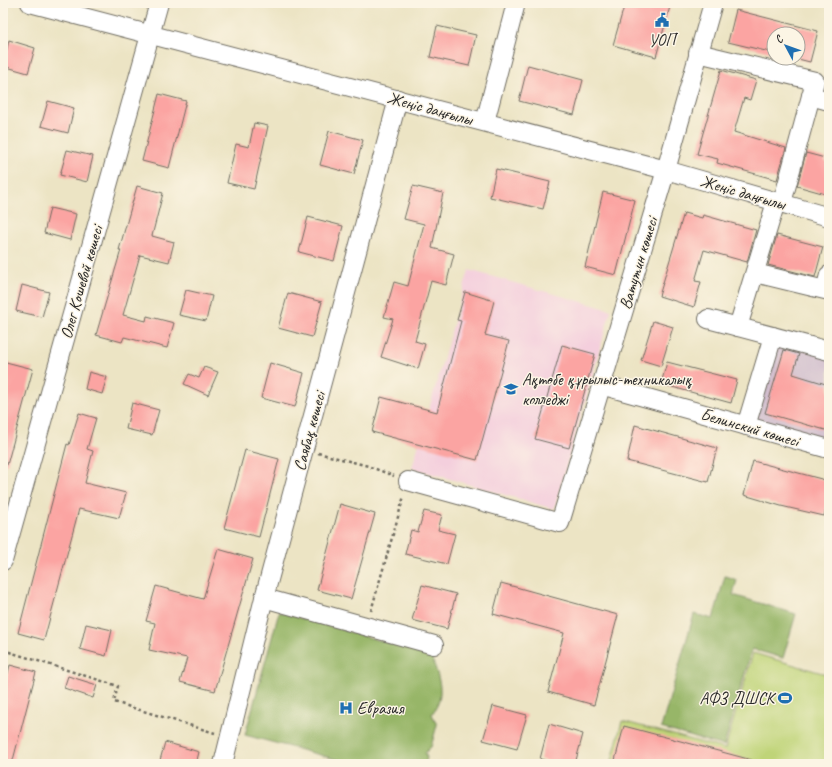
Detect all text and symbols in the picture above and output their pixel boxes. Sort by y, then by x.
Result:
public building icon: УОП [654,12,670,28]
north arrow [766,26,806,66]
place label: УОП [648,30,678,51]
text: С [771,32,787,46]
street label: Жеңіс даңғылы [385,87,477,130]
street label: Жеңіс даңғылы [698,170,790,215]
street label: Ватутин көшесі [615,213,663,312]
street label: Олег Кошевой көшесі [55,221,108,341]
place label: Ақтөбе құрылыс-техникалық колледжі [522,369,692,410]
school or university icon: Ақтөбе құрылыс-техникалық колледжі [503,381,519,397]
street label: Саябақ көшесі [289,388,331,473]
street label: Белинский көшесі [698,403,803,452]
place label: АФЗ ДШСК [699,688,777,709]
sports icon: АФЗ ДШСК [777,690,793,706]
place label: Евразия [357,698,405,719]
hospital icon: Евразия [338,700,354,716]

